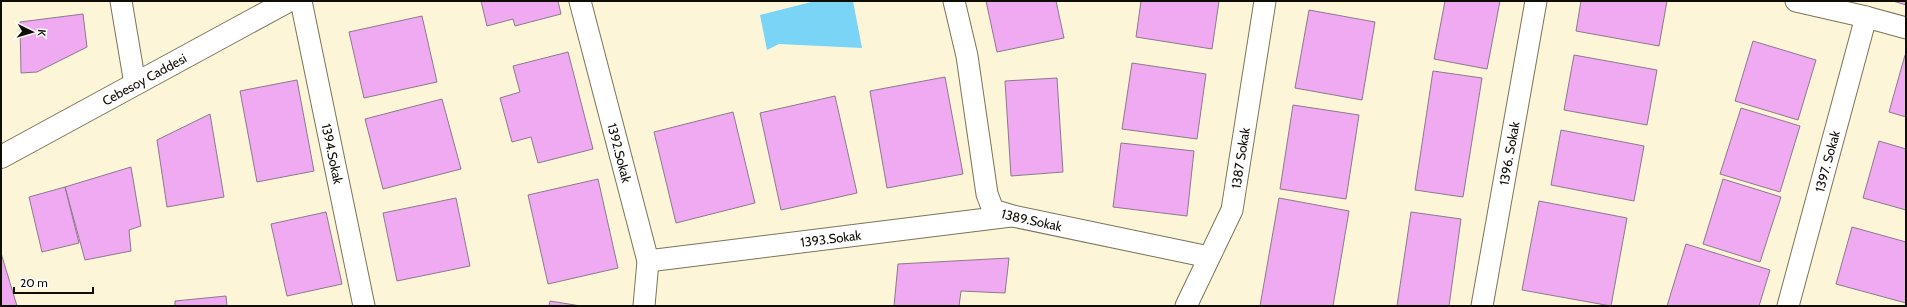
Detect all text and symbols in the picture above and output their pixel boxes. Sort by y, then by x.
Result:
north arrow [12,12,52,52]
text: K [35,29,49,37]
street label: Cebesoy Caddesi [99,50,189,109]
street label: 1396. Sokak [1496,120,1523,186]
street label: 1392.Sokak [604,121,635,184]
street label: 1394.Sokak [319,122,347,186]
street label: 1387 Sokak [1228,126,1253,190]
street label: 1397. Sokak [1811,129,1843,194]
street label: 1389.Sokak [999,205,1064,234]
street label: 1393.Sokak [799,227,862,250]
scale bar [14,269,93,295]
text: 20 m [20,275,48,290]

